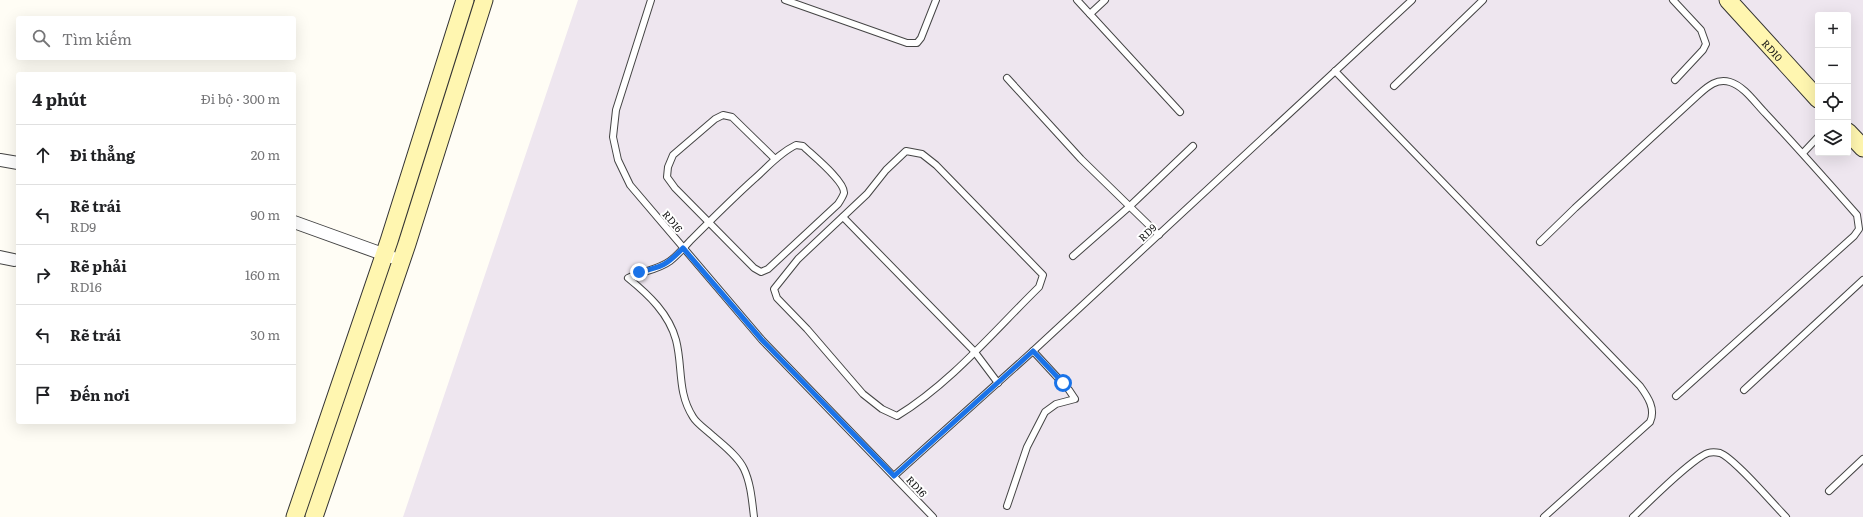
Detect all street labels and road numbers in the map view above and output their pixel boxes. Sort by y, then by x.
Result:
street label: RD10 [1759,35,1787,64]
street label: RD16 [659,207,687,236]
street label: RD9 [1135,220,1159,244]
street label: RD16 [903,472,931,500]

